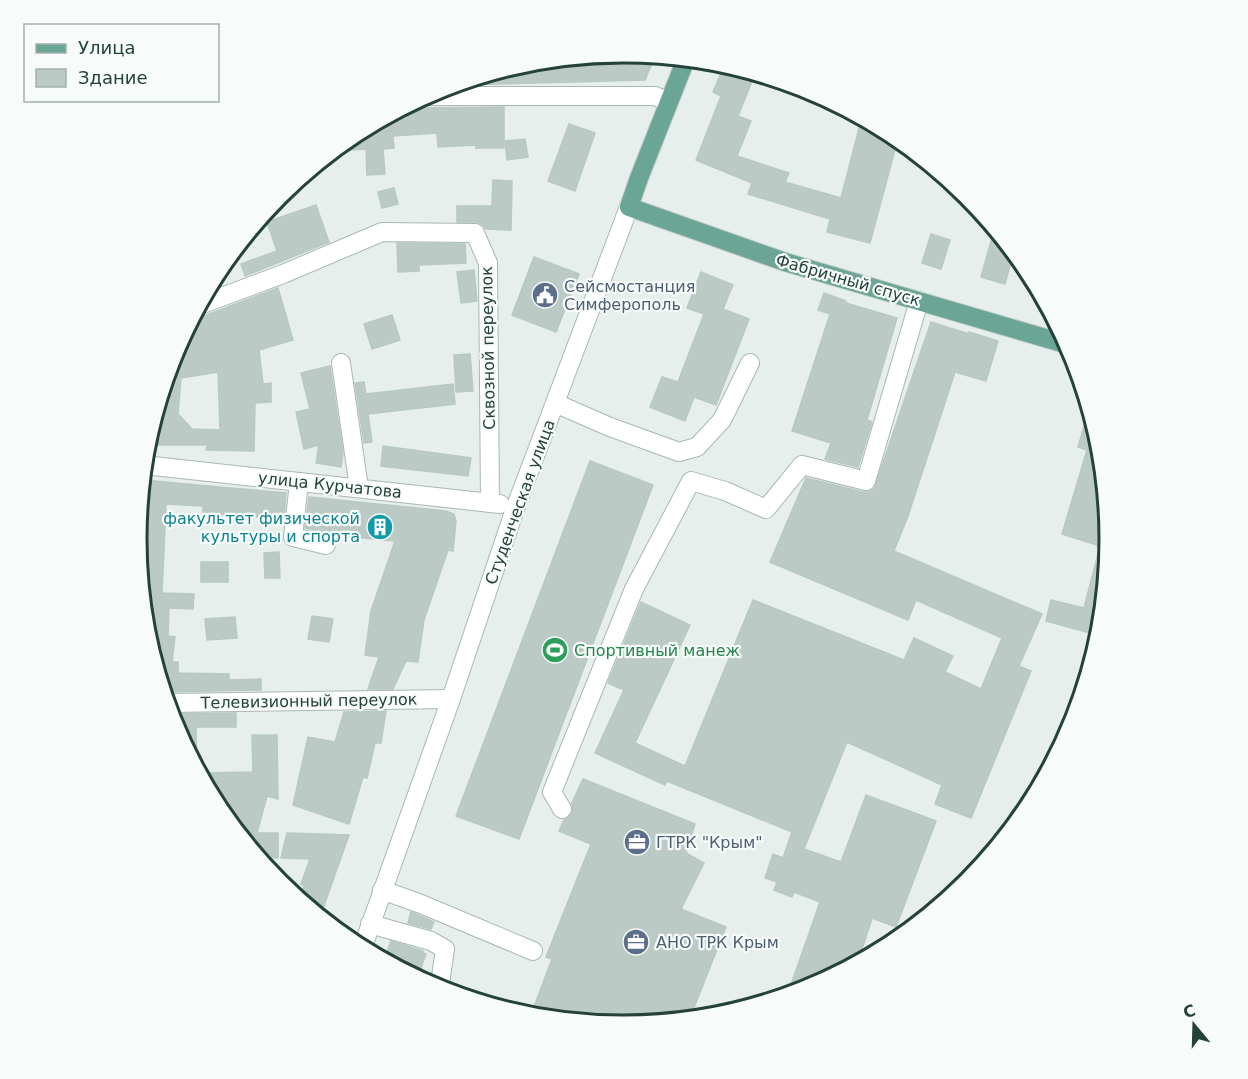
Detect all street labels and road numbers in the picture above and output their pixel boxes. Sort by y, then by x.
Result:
street label: Фабричный спуск [774,250,923,310]
street label: Сквозной переулок [477,266,499,430]
street label: Студенческая улица [481,417,559,587]
street label: улица Курчатова [257,468,403,502]
street label: Телевизионный переулок [199,690,418,712]

